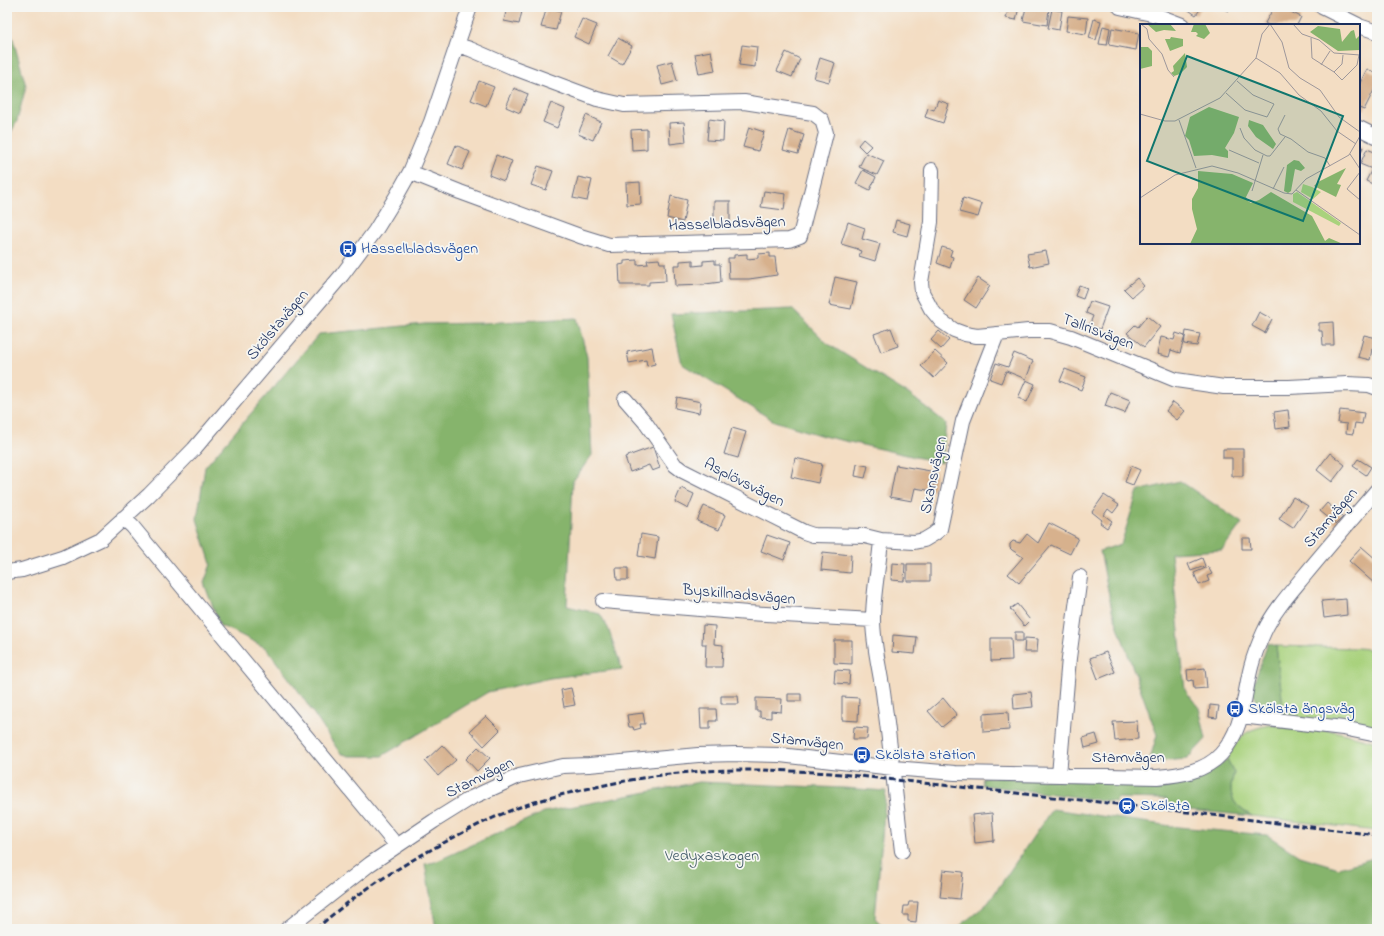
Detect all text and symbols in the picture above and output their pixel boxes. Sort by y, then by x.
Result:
inset map [1140,24,1360,244]
street label: Hasselbladsvägen [668,210,786,238]
place label: Hasselbladsvägen [361,237,478,261]
bus stop icon: Hasselbladsvägen [338,239,358,259]
street label: Skölstavägen [241,284,315,366]
street label: Tallrisvägen [1058,307,1138,357]
street label: Skansvägen [914,434,954,516]
street label: Asplövsvägen [699,452,789,514]
street label: Stamvägen [1298,482,1364,554]
street label: Byskillnadsvägen [681,578,797,612]
place label: Skölsta ängsväg [1248,697,1355,721]
bus stop icon: Skölsta ängsväg [1225,699,1245,719]
street label: Stamvägen [769,726,845,758]
place label: Skölsta station [875,743,976,767]
bus stop icon: Skölsta station [852,745,872,765]
street label: Stamvägen [1091,746,1165,770]
street label: Stamvägen [442,751,518,805]
place label: Skölsta [1140,794,1190,818]
station icon: Skölsta [1117,796,1137,816]
park label: Vedyxaskogen [664,844,759,868]

